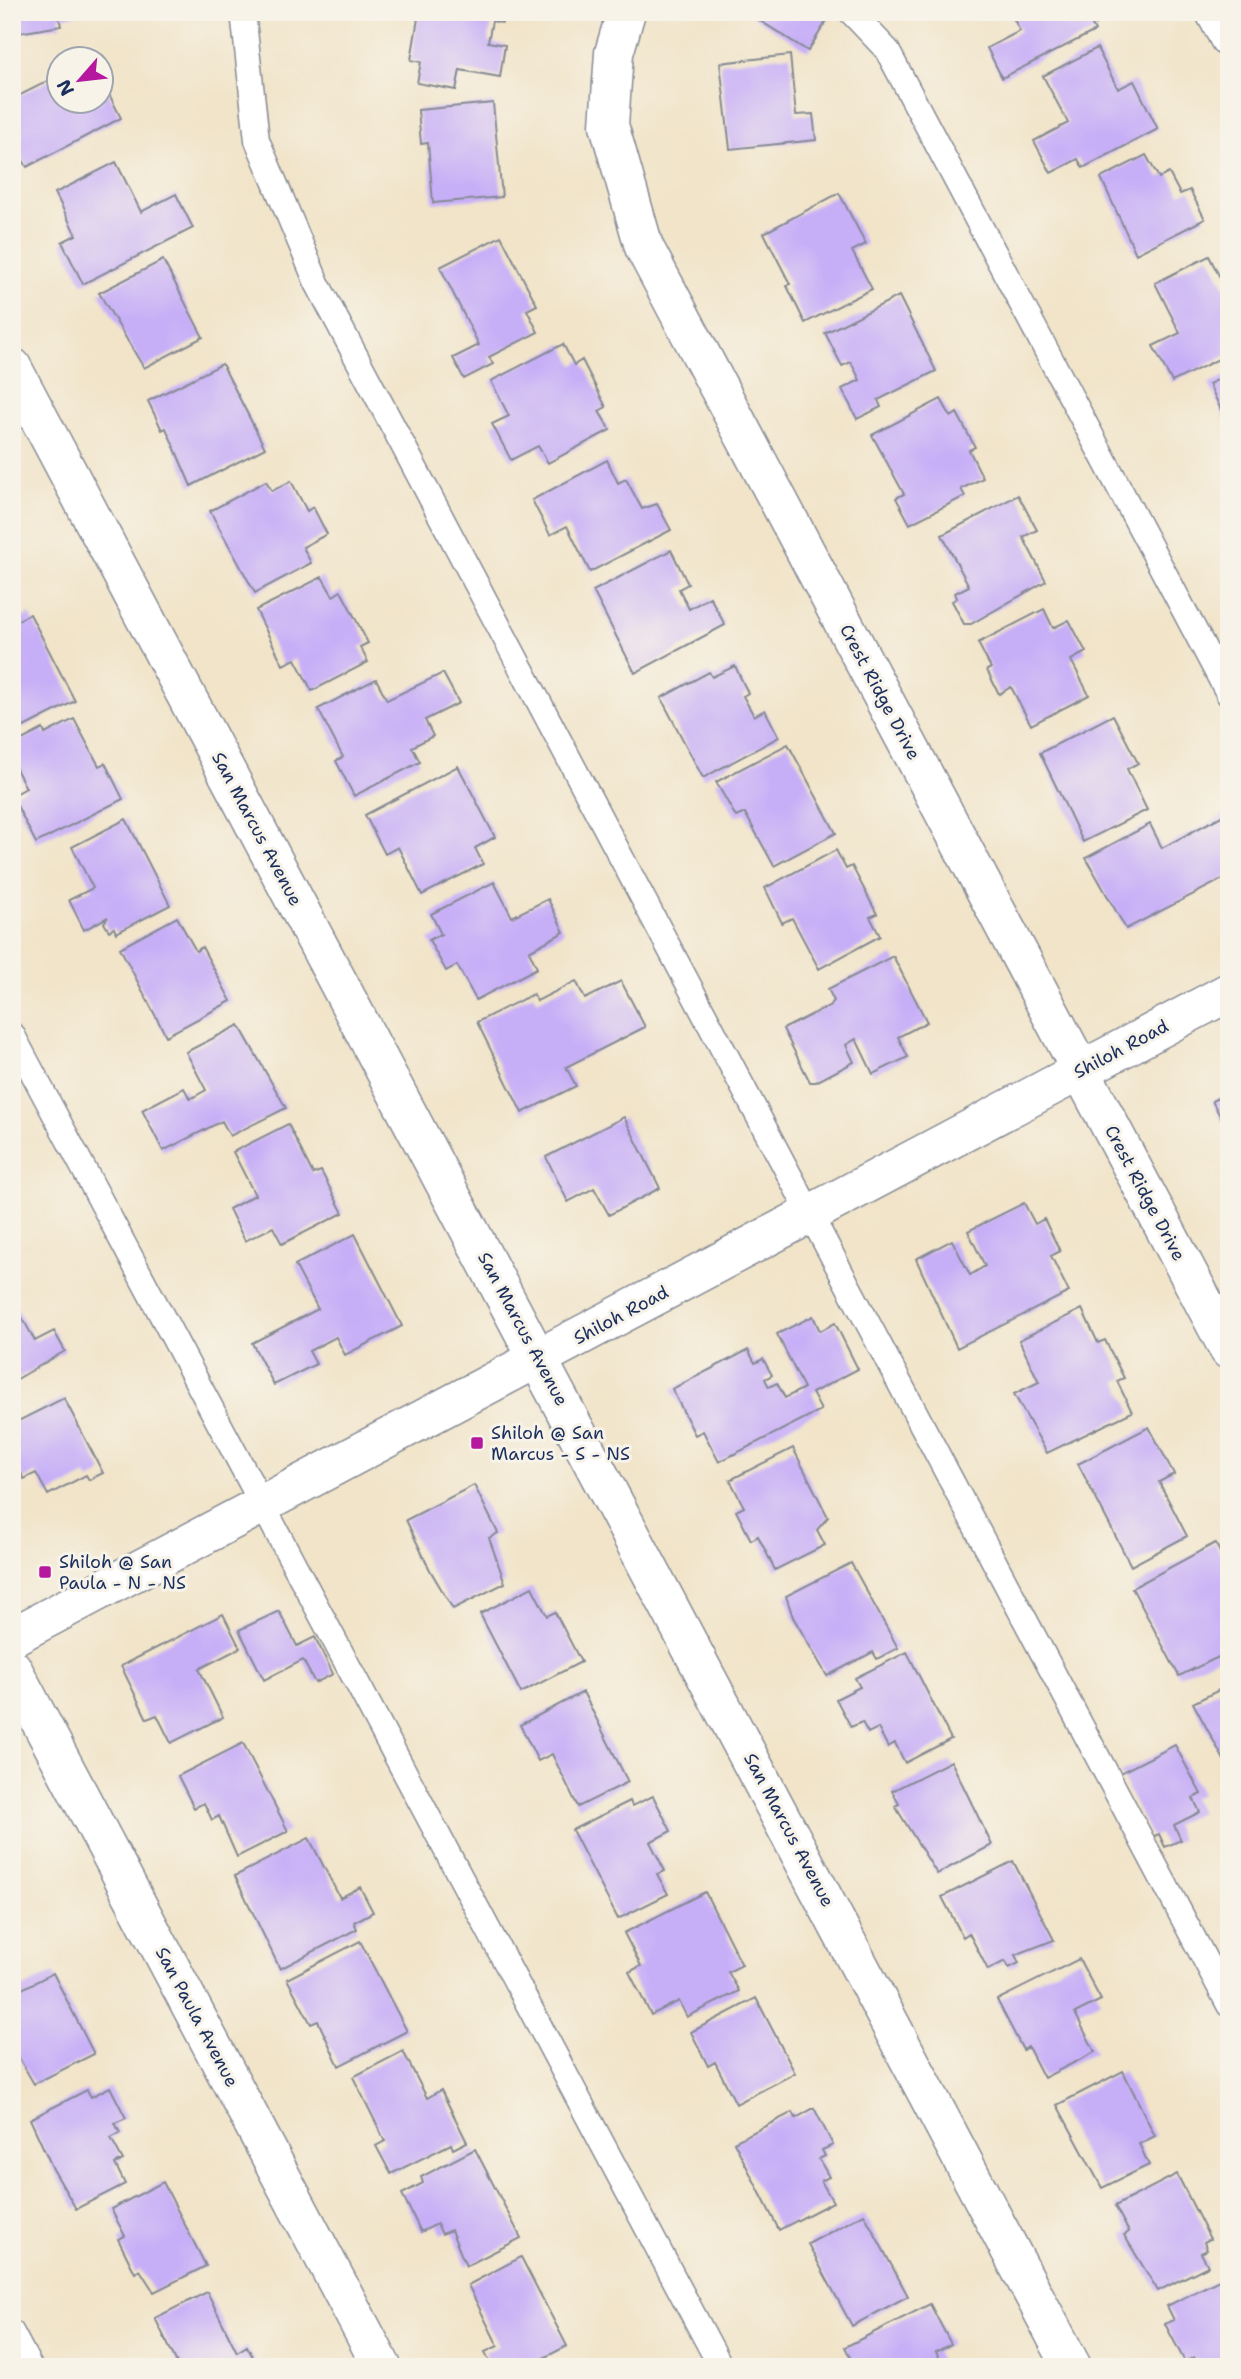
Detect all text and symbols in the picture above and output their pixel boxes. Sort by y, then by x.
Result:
north arrow [46,46,116,116]
text: N [51,75,80,100]
street label: Crest Ridge Drive [834,620,926,764]
street label: San Marcus Avenue [206,748,308,910]
street label: Shiloh Road [1069,1014,1173,1084]
street label: Crest Ridge Drive [1099,1121,1191,1265]
street label: San Marcus Avenue [472,1248,574,1410]
street label: Shiloh Road [569,1280,673,1350]
place label: Shiloh @ San Marcus - S - NS [491,1421,630,1466]
marker: Shiloh @ San Marcus - S - NS [469,1435,485,1451]
place label: Shiloh @ San Paula - N - NS [59,1550,186,1595]
marker: Shiloh @ San Paula - N - NS [37,1564,53,1580]
street label: San Marcus Avenue [738,1749,840,1911]
street label: San Paula Avenue [150,1943,244,2091]

